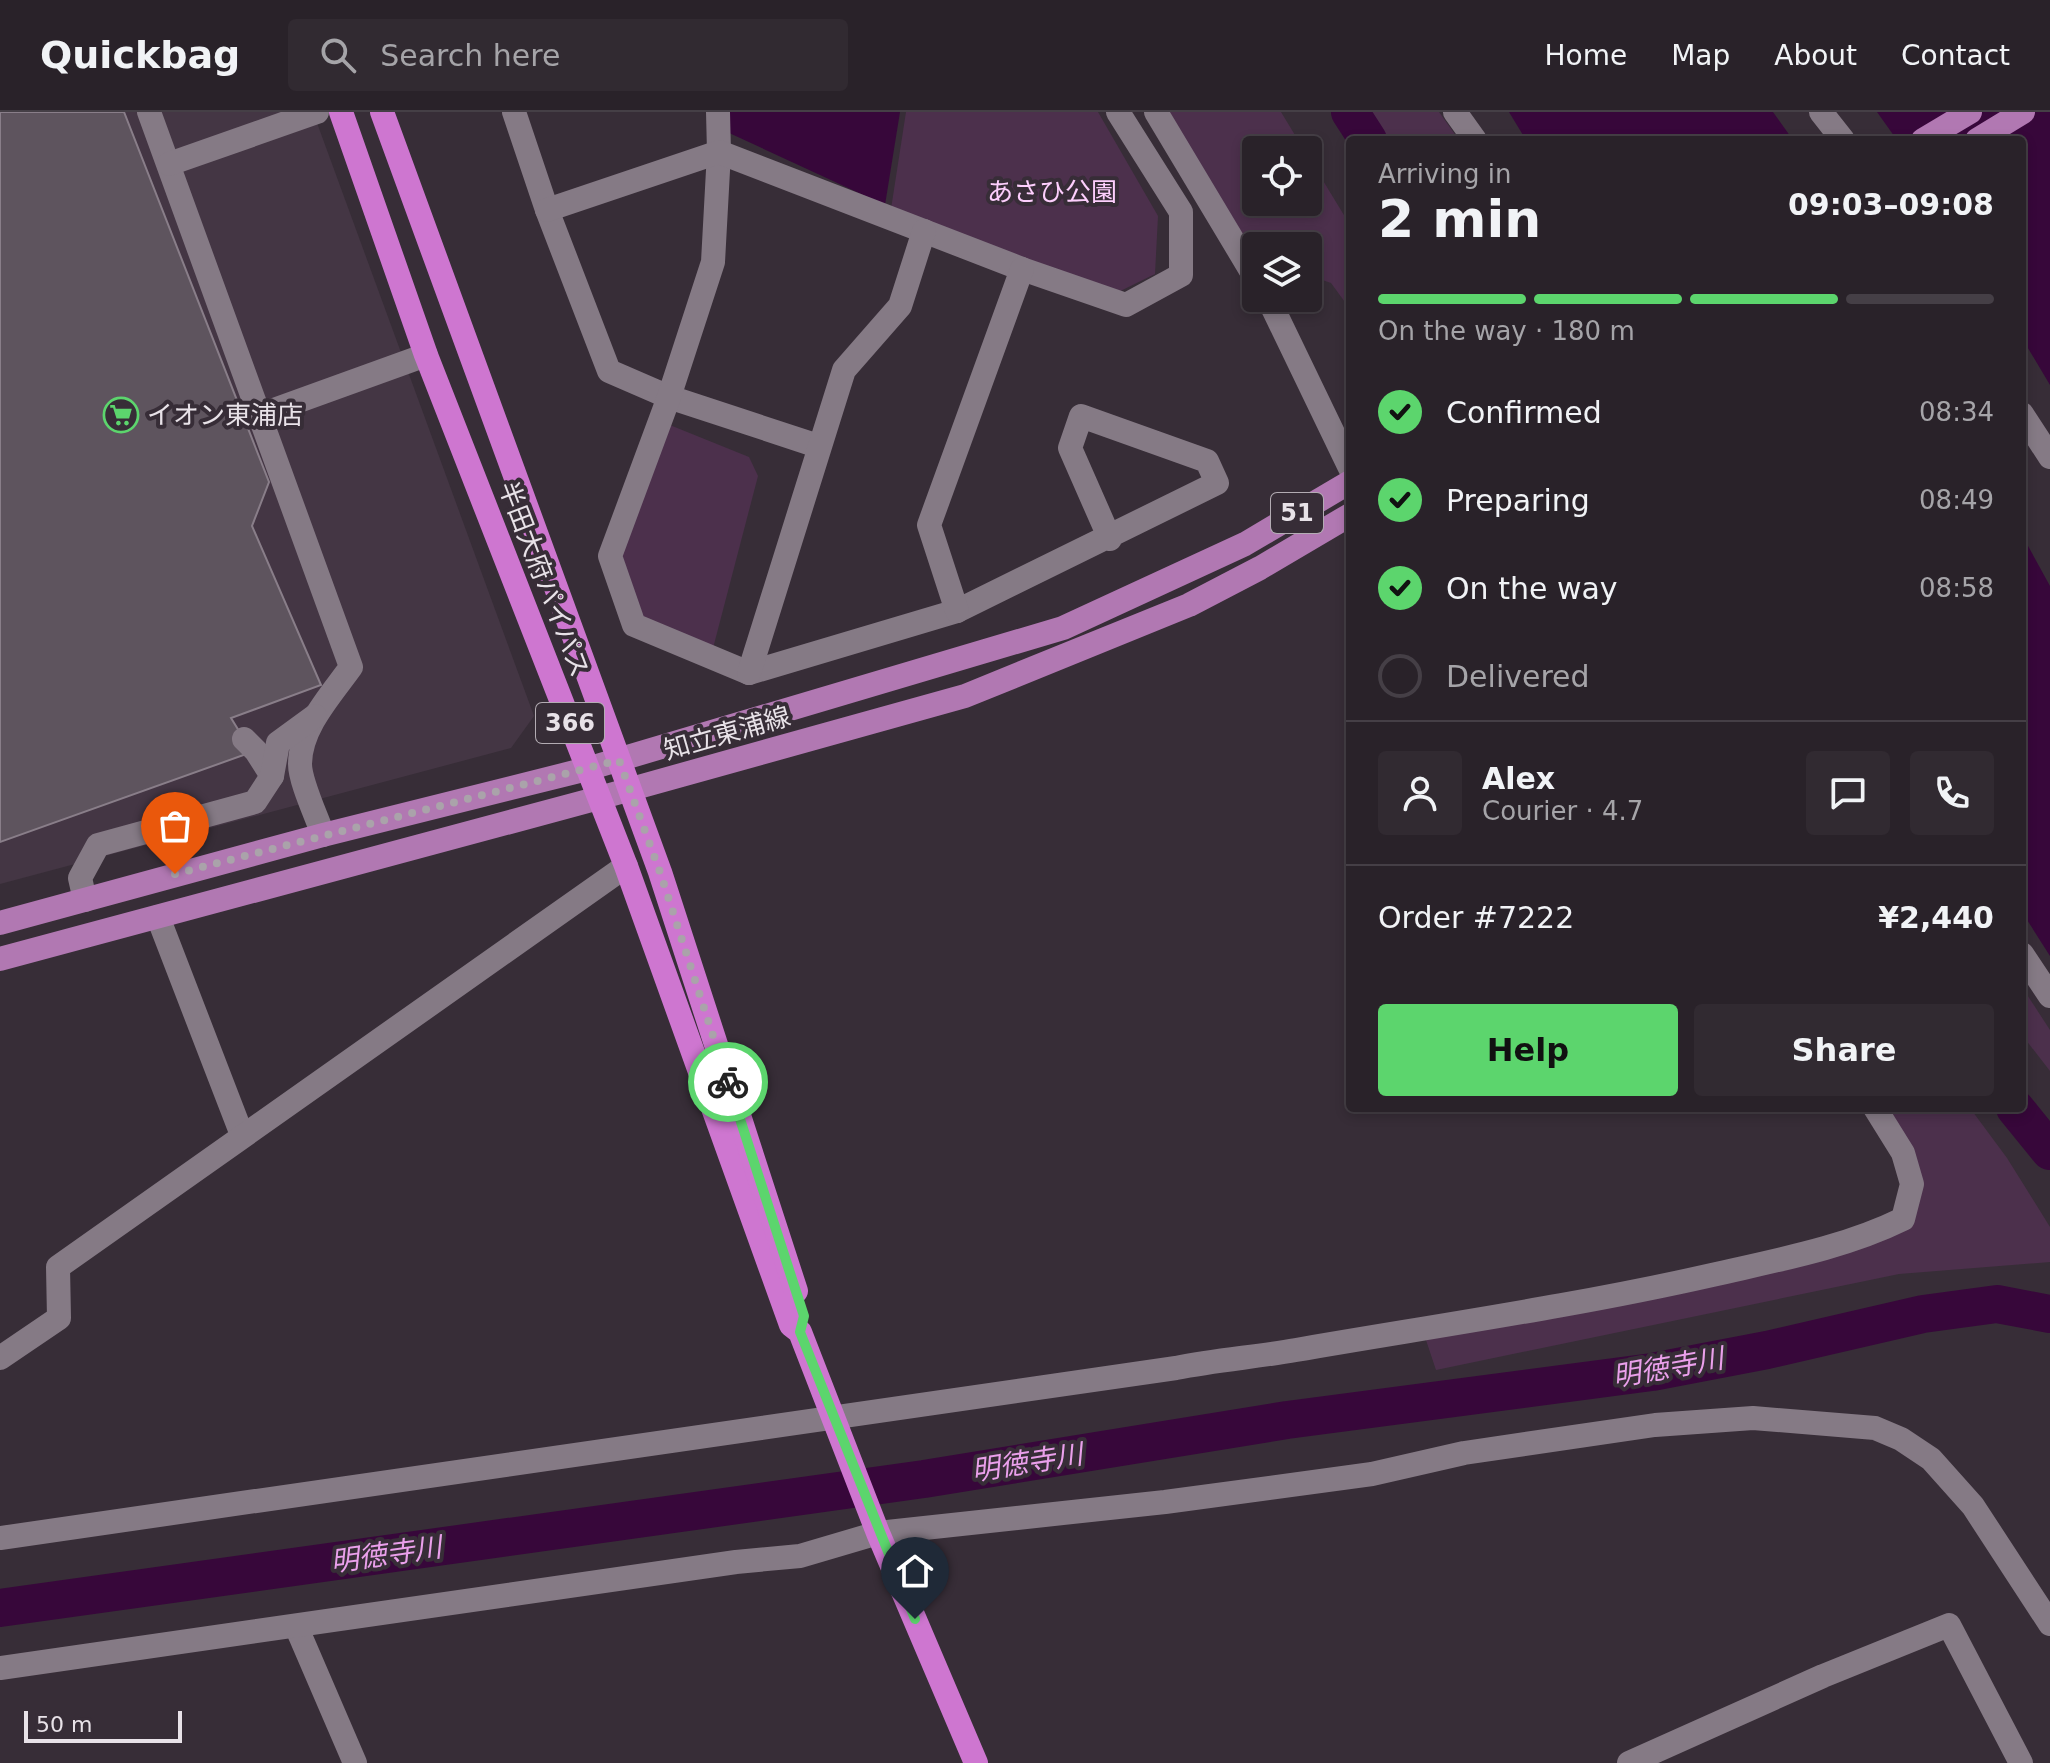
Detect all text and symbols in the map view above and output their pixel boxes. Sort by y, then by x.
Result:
search box [288,19,848,91]
text: Quickbag [40,33,240,77]
icon: search [316,33,360,77]
text: Search here [380,38,560,73]
text: Home [1544,39,1627,72]
text: Map [1671,39,1730,72]
text: About [1774,39,1857,72]
text: Contact [1901,39,2010,72]
map controls [1242,136,1322,312]
button: locate [1242,136,1322,216]
text: Arriving in [1378,159,1512,189]
park label: あさひ公園 [987,177,1117,207]
text: 09:03–09:08 [1788,187,1994,222]
text: 2 min [1378,189,1541,249]
button: layers [1242,232,1322,312]
text: On the way · 180 m [1378,316,1635,346]
icon: check [1378,390,1422,434]
text: Confirmed [1446,395,1602,430]
supermarket icon: イオン東浦店 [102,396,140,434]
text: 08:34 [1919,397,1994,427]
place label: イオン東浦店 [147,400,303,430]
street label: 半田大府パイパス [493,477,595,681]
icon: check [1378,478,1422,522]
text: Preparing [1446,483,1590,518]
text: 08:49 [1919,485,1994,515]
road number: 51 [1271,493,1323,533]
icon: check [1378,566,1422,610]
text: On the way [1446,571,1618,606]
text: 08:58 [1919,573,1994,603]
text: Delivered [1446,659,1590,694]
street label: 知立東浦線 [660,701,794,765]
road number: 366 [536,703,604,743]
button: person [1378,751,1462,835]
button: chat [1806,751,1890,835]
button: phone [1910,751,1994,835]
text: Alex [1482,761,1555,796]
pin [141,792,209,874]
text: Courier · 4.7 [1482,796,1643,826]
icon: bag [153,804,197,848]
text: Order #7222 [1378,900,1574,935]
text: ¥2,440 [1878,900,1994,935]
button: Help [1378,1004,1678,1096]
button: Share [1694,1004,1994,1096]
courier [688,1042,768,1122]
icon: bike [706,1060,750,1104]
water label: 明徳寺川 [1610,1341,1729,1393]
water label: 明徳寺川 [969,1437,1088,1488]
water label: 明徳寺川 [328,1530,447,1579]
pin [881,1537,949,1619]
icon: home [893,1549,937,1593]
scale bar [24,1707,182,1743]
text: 50 m [36,1712,92,1737]

